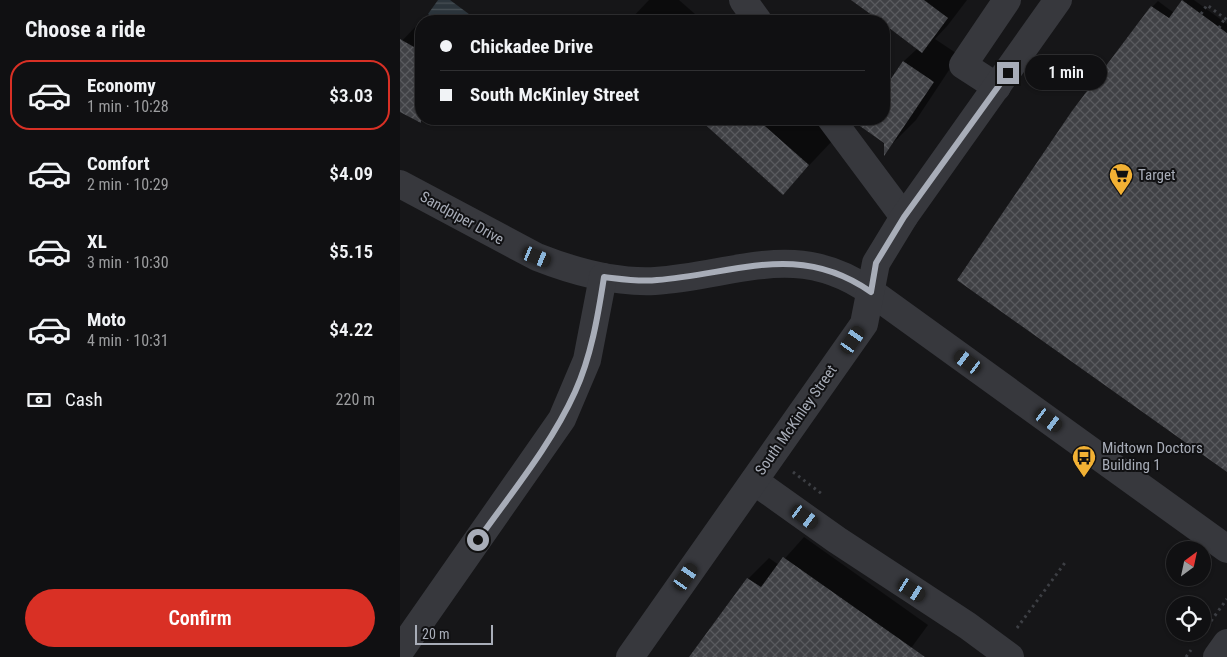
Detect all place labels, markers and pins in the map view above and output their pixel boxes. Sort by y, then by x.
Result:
supermarket icon: Target [1108,162,1134,196]
place label: Target [1138,166,1175,184]
place label: Midtown Doctors Building 1 [1102,439,1203,474]
bus stop icon: Midtown Doctors Building 1 [1071,444,1097,478]

